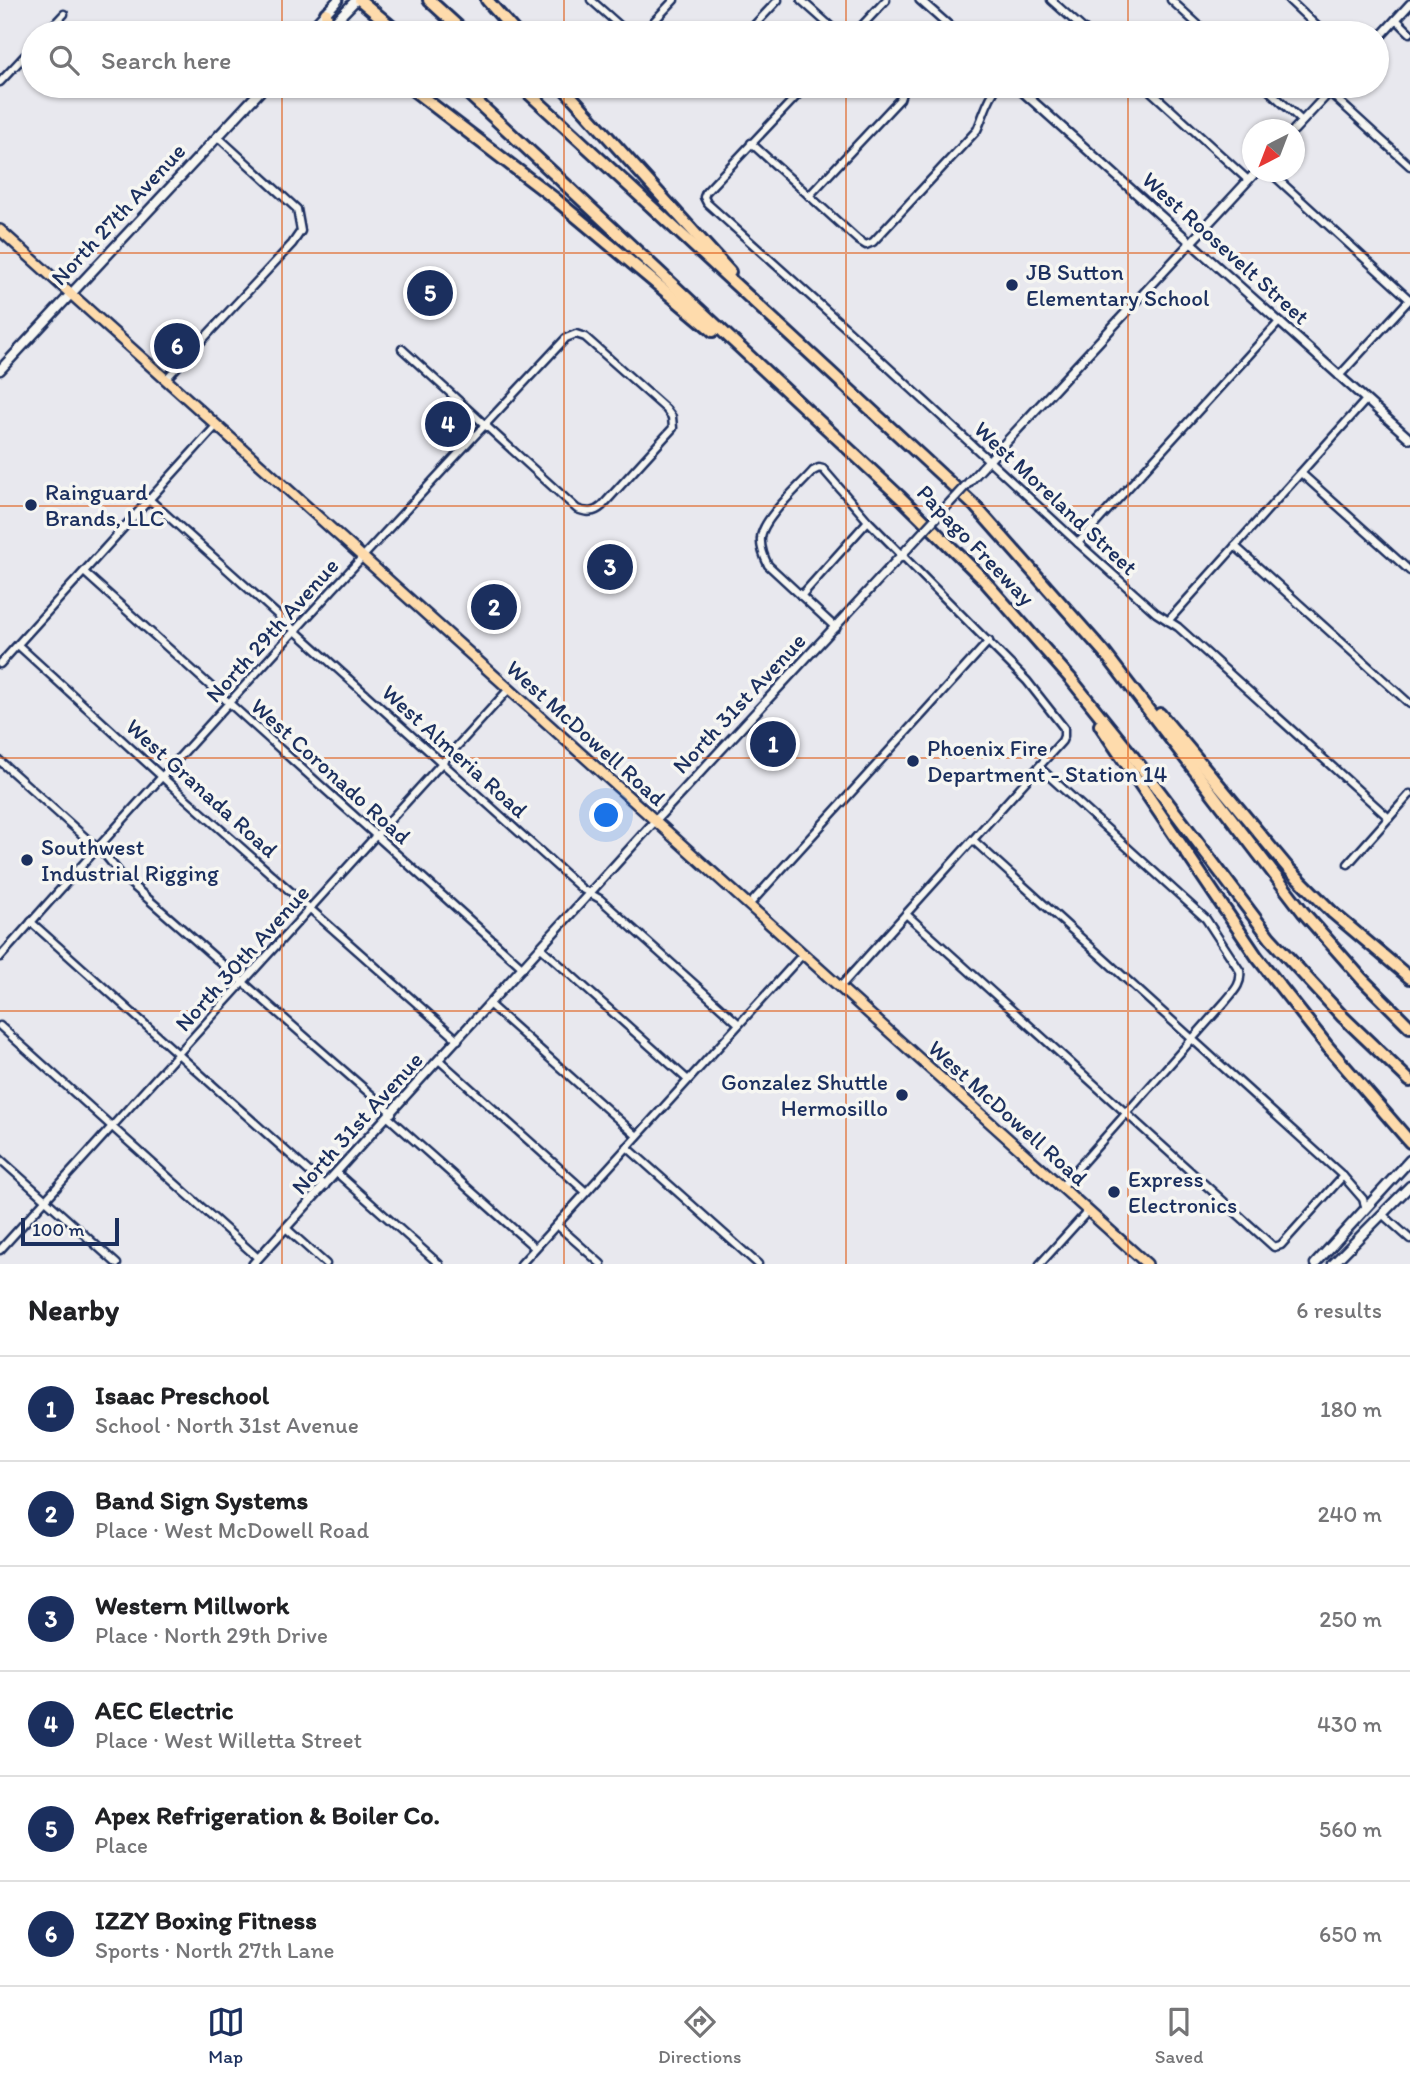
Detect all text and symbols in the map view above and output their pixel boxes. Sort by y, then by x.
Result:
search box [21,21,1389,98]
icon: search [45,41,83,79]
text: Search here [101,44,231,76]
north arrow [1242,119,1305,182]
street label: North 27th Avenue [45,137,191,291]
street label: West Roosevelt Street [1137,165,1316,331]
place label: JB Sutton Elementary School [1026,258,1210,312]
pin: 5 [407,267,453,319]
marker: JB Sutton Elementary School [1004,277,1020,293]
pin: 6 [154,320,200,372]
pin: 4 [425,398,471,450]
street label: West Moreland Street [968,415,1144,581]
place label: Rainguard Brands, LLC [45,478,165,532]
street label: Papago Freeway [911,479,1041,612]
marker: Rainguard Brands, LLC [23,497,39,513]
pin: 3 [587,541,633,593]
street label: North 29th Avenue [200,552,344,708]
pin: 2 [471,581,517,633]
street label: North 31st Avenue [667,627,811,779]
street label: West McDowell Road [500,654,672,812]
street label: West Almeria Road [376,678,534,824]
street label: West Coronado Road [245,692,417,850]
street label: West Granada Road [120,712,284,864]
pin: 1 [750,718,796,770]
place label: Phoenix Fire Department - Station 14 [927,734,1168,788]
marker: Phoenix Fire Department - Station 14 [905,753,921,769]
your location [589,798,623,832]
place label: Southwest Industrial Rigging [41,833,219,887]
marker: Southwest Industrial Rigging [19,852,35,868]
street label: North 30th Avenue [169,879,315,1037]
street label: West McDowell Road [922,1034,1094,1192]
street label: North 31st Avenue [285,1046,429,1200]
place label: Gonzalez Shuttle Hermosillo [721,1068,888,1122]
marker: Gonzalez Shuttle Hermosillo [894,1087,910,1103]
place label: Express Electronics [1128,1165,1237,1219]
marker: Express Electronics [1106,1184,1122,1200]
scale bar [21,1215,119,1247]
text: 100 m [32,1218,84,1241]
text: Nearby [28,1291,119,1328]
text: 6 results [1296,1296,1382,1324]
text: Isaac Preschool [95,1379,269,1411]
text: 1 [46,1395,56,1423]
text: 180 m [1320,1395,1382,1423]
text: School · North 31st Avenue [95,1411,359,1439]
text: Band Sign Systems [95,1484,308,1516]
text: 2 [45,1500,57,1528]
text: 240 m [1317,1500,1382,1528]
text: Place · West McDowell Road [95,1516,369,1544]
text: Western Millwork [95,1589,289,1621]
text: 3 [45,1605,57,1633]
text: 250 m [1319,1605,1382,1633]
text: Place · North 29th Drive [95,1621,328,1649]
text: AEC Electric [95,1694,233,1726]
text: 4 [44,1710,58,1738]
text: 430 m [1317,1710,1382,1738]
text: Place · West Willetta Street [95,1726,362,1754]
text: Apex Refrigeration & Boiler Co. [95,1799,440,1831]
text: 5 [45,1815,57,1843]
text: 560 m [1319,1815,1382,1843]
text: Place [95,1831,148,1859]
text: IZZY Boxing Fitness [95,1904,317,1936]
text: 6 [45,1920,57,1948]
text: 650 m [1319,1920,1382,1948]
text: Sports · North 27th Lane [95,1936,334,1964]
tab: Map [207,2003,245,2068]
tab: Directions [658,2003,742,2068]
tab: Saved [1155,2003,1203,2068]

